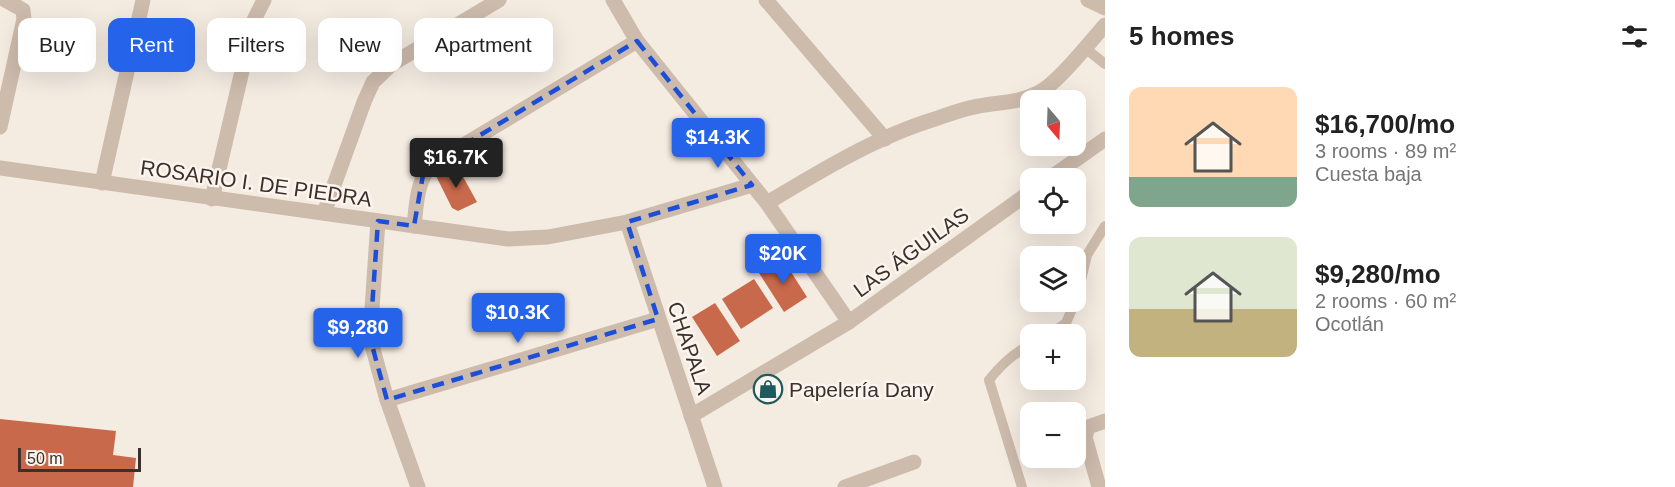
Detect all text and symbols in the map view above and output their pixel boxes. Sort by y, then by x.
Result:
chip: Buy [18,18,96,72]
chip: Rent [108,18,195,72]
chip: Filters [207,18,306,72]
chip: New [318,18,402,72]
chip: Apartment [414,18,553,72]
icon: filters [1618,20,1651,53]
text: 5 homes [1129,21,1235,51]
north arrow [1020,90,1086,156]
map controls [1020,90,1086,468]
text: $16,700/mo [1315,109,1455,139]
icon: home [1177,111,1249,183]
pin: $14.3K [669,118,767,169]
text: $14.3K [686,126,750,148]
pin: $16.7K [407,138,505,189]
text: 3 rooms · 89 m² [1315,140,1456,162]
text: $16.7K [424,146,488,168]
street label: ROSARIO I. DE PIEDRA [139,155,373,211]
text: Cuesta baja [1315,163,1422,185]
button: locate [1020,168,1086,234]
street label: LAS ÁGUILAS [849,203,973,301]
pin: $20K [747,234,819,285]
text: $20K [759,242,807,264]
button: layers [1020,246,1086,312]
text: $9,280/mo [1315,259,1441,289]
icon: home [1177,261,1249,333]
text: 2 rooms · 60 m² [1315,290,1456,312]
pin: $10.3K [469,293,567,344]
street label: CHAPALA [663,299,717,397]
text: $10.3K [486,301,550,323]
pin: $9,280 [309,308,407,359]
text: Ocotlán [1315,313,1384,335]
text: $9,280 [327,316,389,338]
button: + [1020,324,1086,390]
shop icon: Papelería Dany [752,373,784,405]
place label: Papelería Dany [789,378,934,401]
button: − [1020,402,1086,468]
scale bar [18,445,141,472]
text: 50 m [27,450,63,467]

